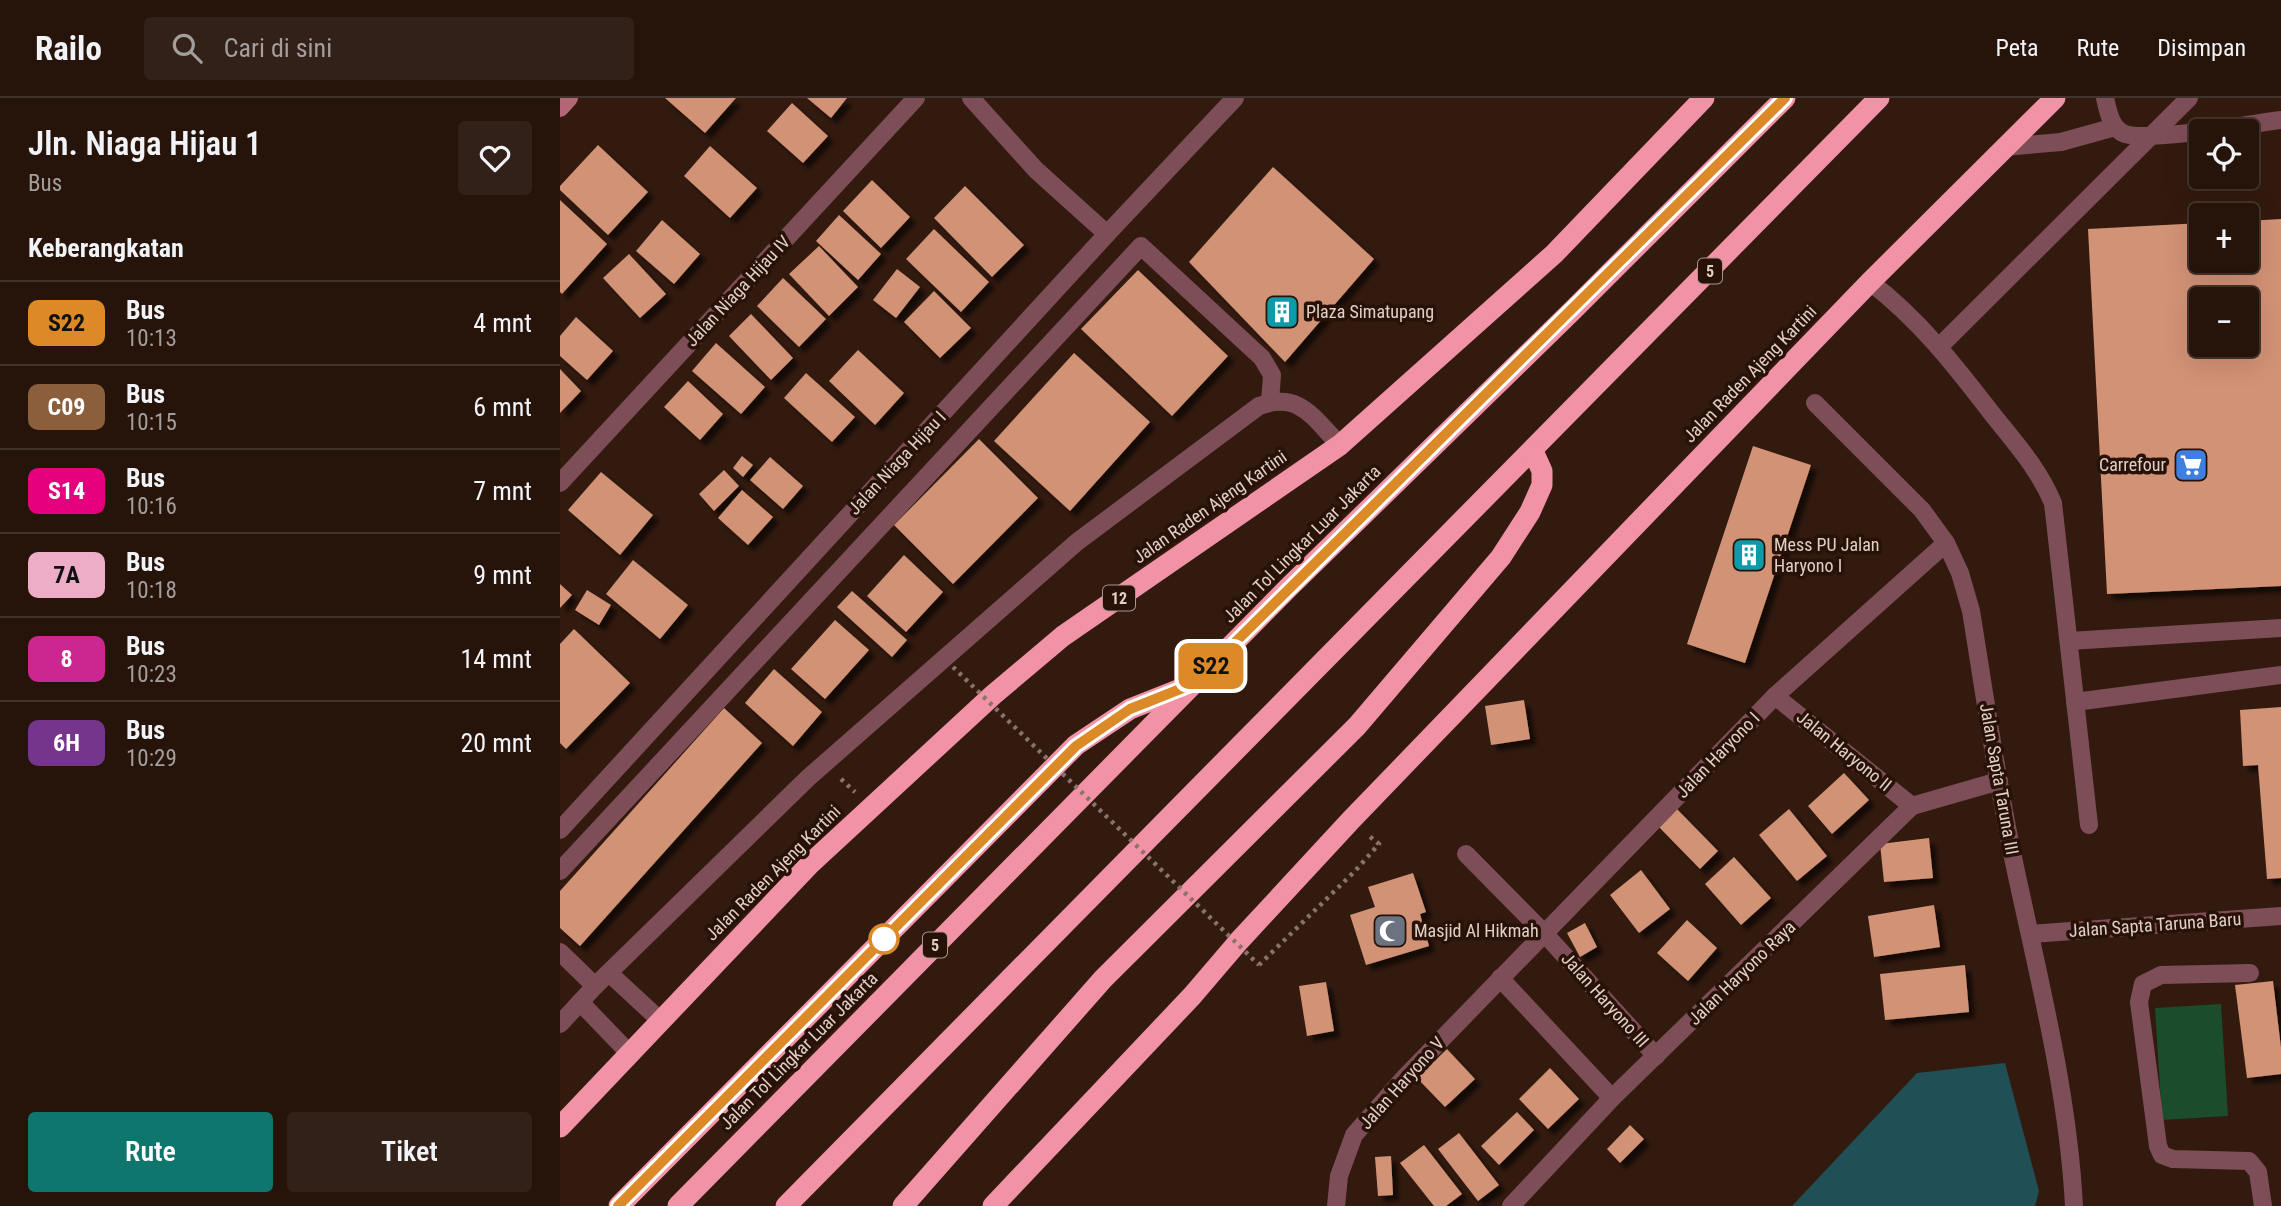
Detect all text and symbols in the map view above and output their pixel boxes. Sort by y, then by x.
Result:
search box [144,17,634,80]
text: Railo [35,29,102,68]
icon: search [168,29,206,67]
text: Cari di sini [224,33,332,63]
text: Peta [1996,34,2039,62]
text: Rute [2077,34,2119,62]
text: Disimpan [2157,34,2246,62]
map controls [2189,119,2259,357]
button: locate [2189,119,2259,189]
button: heart [458,121,532,195]
text: Jln. Niaga Hijau 1 [28,124,262,163]
text: Bus [28,170,62,197]
button: + [2189,203,2259,273]
street label: Jalan Niaga Hijau IV [681,231,794,350]
text: Keberangkatan [28,233,184,263]
road number: 5 [1698,258,1722,284]
button: − [2189,287,2259,357]
building icon: Plaza Simatupang [1263,293,1301,331]
text: Bus [126,295,165,325]
place label: Plaza Simatupang [1306,301,1434,322]
street label: Jalan Raden Ajeng Kartini [1679,301,1821,447]
text: 4 mnt [473,308,532,338]
text: S22 [48,309,85,337]
text: 10:13 [126,325,177,352]
text: Bus [126,379,165,409]
text: 6 mnt [473,392,532,422]
text: C09 [48,393,85,421]
street label: Jalan Niaga Hijau I [843,407,950,519]
text: 10:15 [126,409,177,436]
street label: Jalan Raden Ajeng Kartini [1129,446,1291,568]
supermarket icon: Carrefour [2172,446,2210,484]
place label: Carrefour [2099,454,2167,475]
street label: Jalan Tol Lingkar Luar Jakarta [1219,461,1385,627]
text: Bus [126,463,165,493]
text: 7 mnt [473,476,532,506]
text: S14 [48,477,85,505]
text: 10:16 [126,493,177,520]
place label: Mess PU Jalan Haryono I [1774,534,1880,576]
building icon: Mess PU Jalan Haryono I [1730,536,1768,574]
text: Bus [126,547,165,577]
text: 9 mnt [473,560,532,590]
text: 7A [53,561,80,589]
text: 10:18 [126,577,177,604]
road number: 12 [1103,586,1135,610]
text: Bus [126,631,165,661]
line badge: S22 [1171,643,1251,689]
text: 14 mnt [461,644,532,674]
text: 8 [60,645,73,673]
text: S22 [1192,652,1230,680]
text: 10:23 [126,661,177,688]
street label: Jalan Sapta Taruna III [1976,701,2023,856]
street label: Jalan Haryono II [1793,706,1896,795]
street label: Jalan Haryono I [1671,707,1764,802]
text: Bus [126,715,165,745]
text: 20 mnt [461,728,532,758]
text: 6H [53,729,80,757]
text: 10:29 [126,745,177,772]
street label: Jalan Raden Ajeng Kartini [701,801,845,945]
street label: Jalan Sapta Taruna Baru [2068,908,2242,941]
mosque icon: Masjid Al Hikmah [1371,912,1409,950]
street label: Jalan Haryono Raya [1684,916,1800,1029]
place label: Masjid Al Hikmah [1414,920,1539,941]
unlabelled marker [869,924,899,954]
road number: 5 [923,932,947,958]
street label: Jalan Haryono III [1557,948,1653,1051]
street label: Jalan Tol Lingkar Luar Jakarta [716,968,882,1134]
street label: Jalan Haryono V [1355,1032,1448,1133]
button: Rute [28,1112,273,1192]
button: Tiket [287,1112,532,1192]

